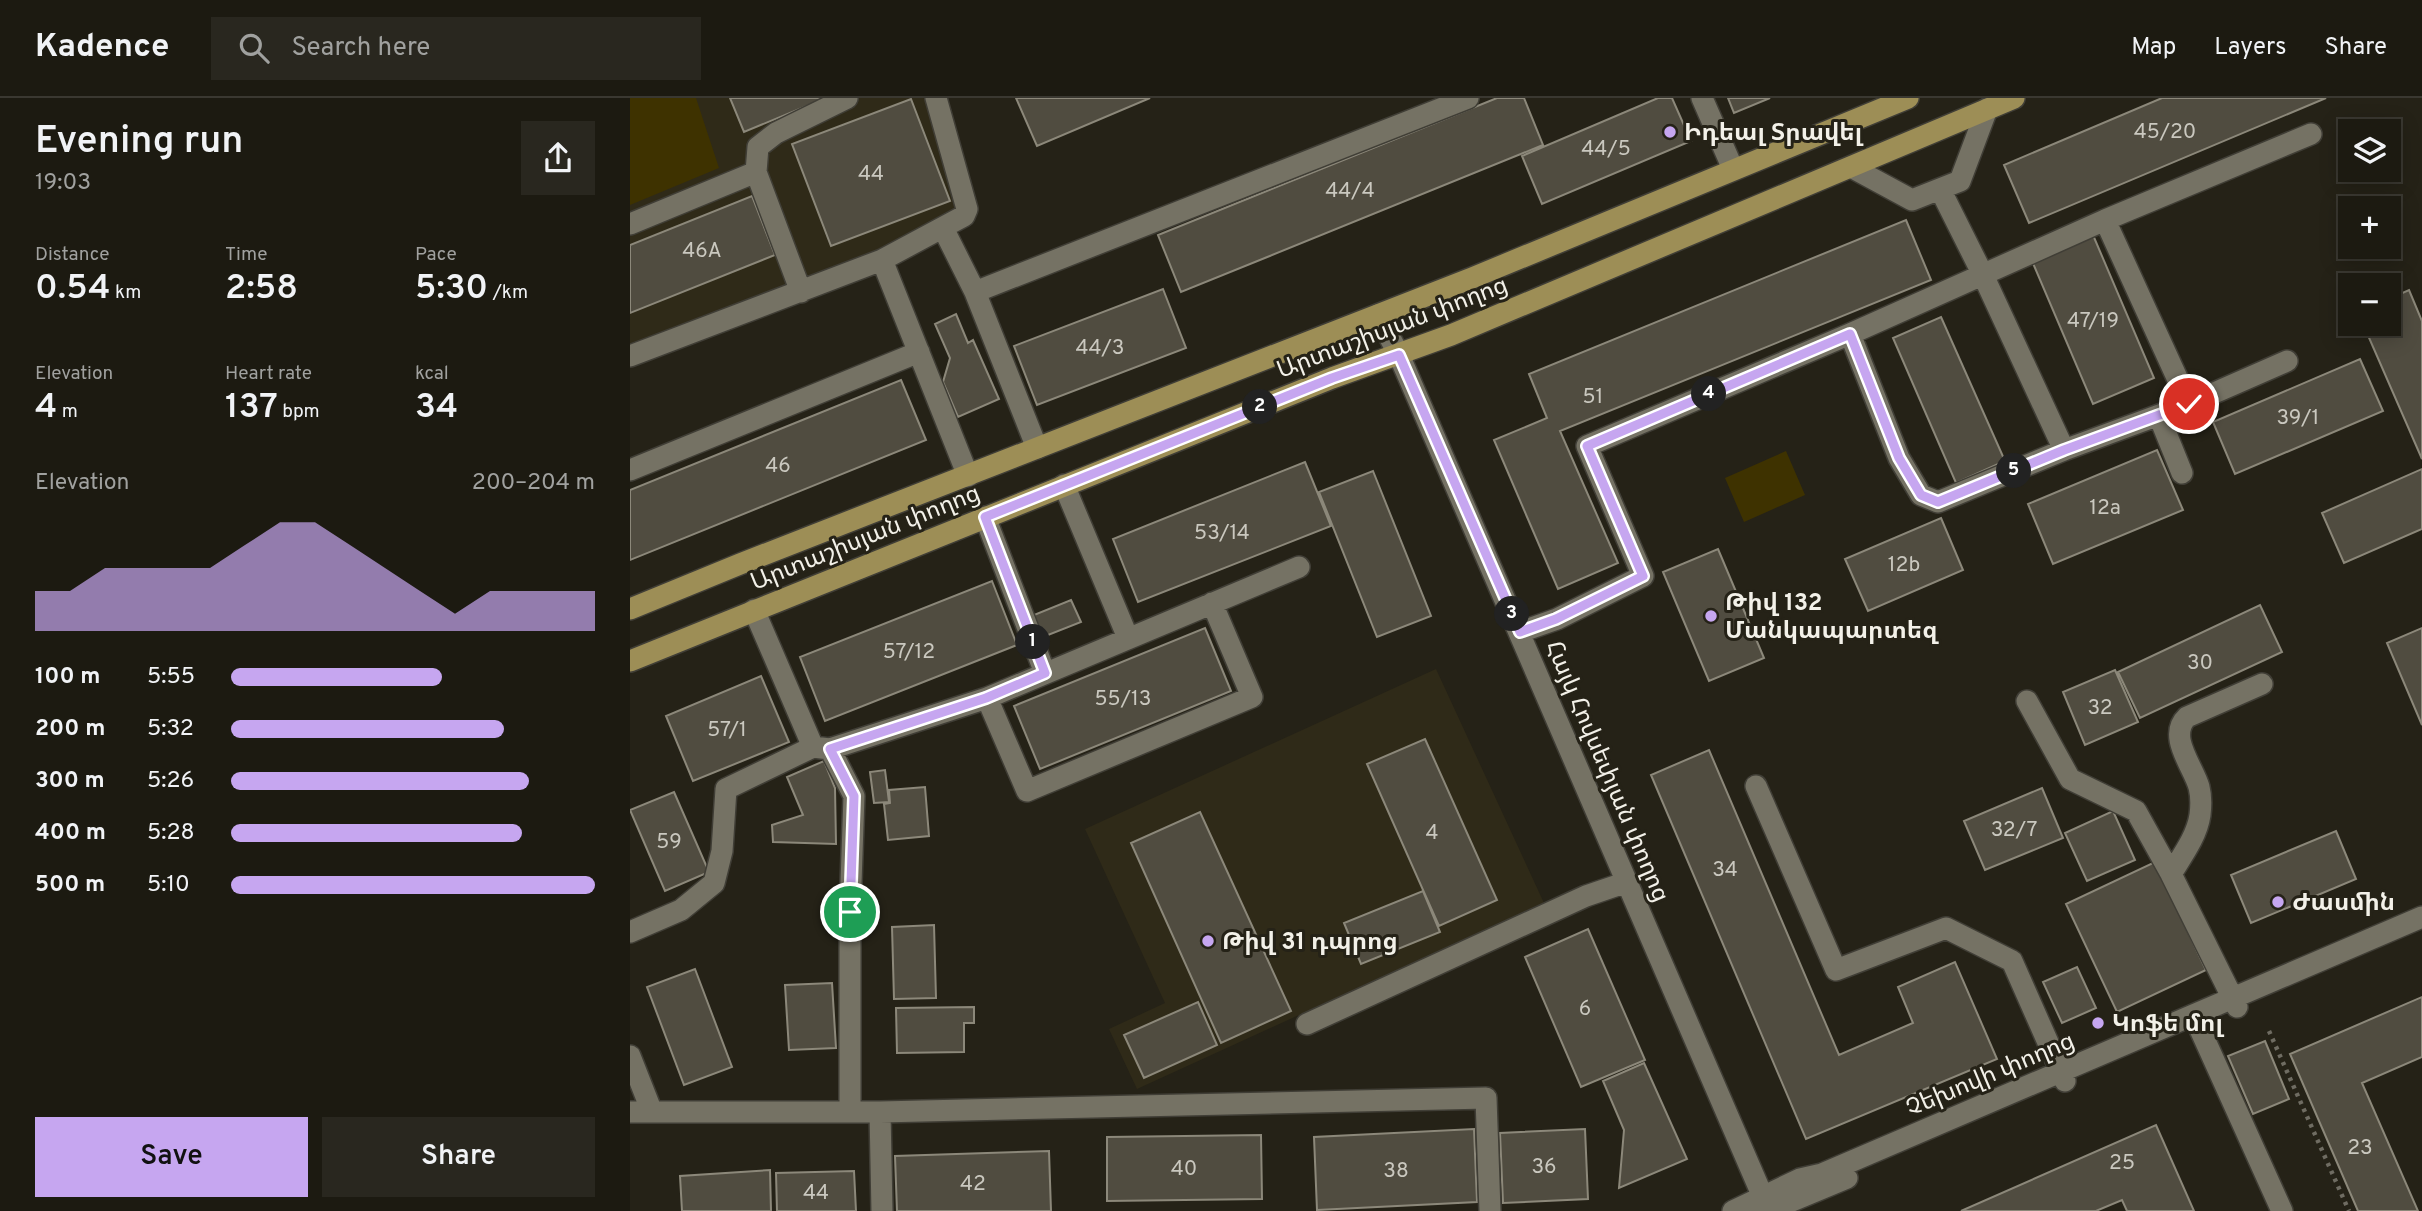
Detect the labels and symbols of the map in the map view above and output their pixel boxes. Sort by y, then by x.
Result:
place label: Իդեալ Տրավել [1684,119,1864,149]
house number: 45/20 [2134,119,2196,146]
marker: Իդեալ Տրավել [1662,124,1678,140]
house number: 44/5 [1581,136,1631,163]
house number: 44 [858,161,884,188]
house number: 44/4 [1325,178,1375,205]
house number: 46А [682,238,722,265]
street label: Արտաշիսյան փողոց [1273,271,1512,387]
house number: 47/19 [2067,308,2119,335]
house number: 44/3 [1075,335,1125,362]
pin [2159,374,2219,434]
pin: 4 [1692,376,1726,412]
house number: 51 [1583,384,1603,411]
pin: 2 [1242,390,1278,424]
house number: 39/1 [2277,405,2319,432]
house number: 46 [765,453,791,480]
pin: 5 [1996,454,2032,488]
street label: Արտաշիսյան փողոց [747,479,985,599]
house number: 12a [2089,495,2121,522]
house number: 53/14 [1194,520,1250,547]
house number: 12b [1888,552,1920,579]
place label: Թիվ 132 Մանկապարտեզ [1725,589,1939,647]
pin: 3 [1494,596,1530,632]
marker: Թիվ 132 Մանկապարտեզ [1703,608,1719,624]
pin: 1 [1016,624,1050,660]
street label: Հայկ Հովսեփյան փողոց [1537,637,1675,907]
house number: 57/12 [883,639,935,666]
house number: 30 [2187,650,2213,677]
house number: 55/13 [1095,686,1151,713]
house number: 32 [2087,695,2113,722]
house number: 57/1 [707,717,747,744]
house number: 32/7 [1991,817,2037,844]
house number: 4 [1425,820,1439,847]
house number: 59 [656,829,682,856]
house number: 34 [1712,857,1738,884]
pin [820,882,880,942]
place label: Ժասմին [2292,889,2395,919]
marker: Ժասմին [2270,894,2286,910]
place label: Թիվ 31 դպրոց [1222,928,1398,958]
marker: Թիվ 31 դպրոց [1200,933,1216,949]
house number: 6 [1579,996,1591,1023]
place label: Կոֆե մոլ [2112,1010,2224,1040]
marker: Կոֆե մոլ [2090,1015,2106,1031]
street label: Չեխովի փողոց [1902,1027,2080,1125]
house number: 23 [2347,1135,2373,1162]
house number: 25 [2109,1150,2135,1177]
house number: 36 [1531,1154,1557,1181]
house number: 40 [1171,1156,1197,1183]
house number: 38 [1383,1158,1409,1185]
house number: 42 [960,1171,986,1198]
house number: 44 [803,1180,829,1207]

